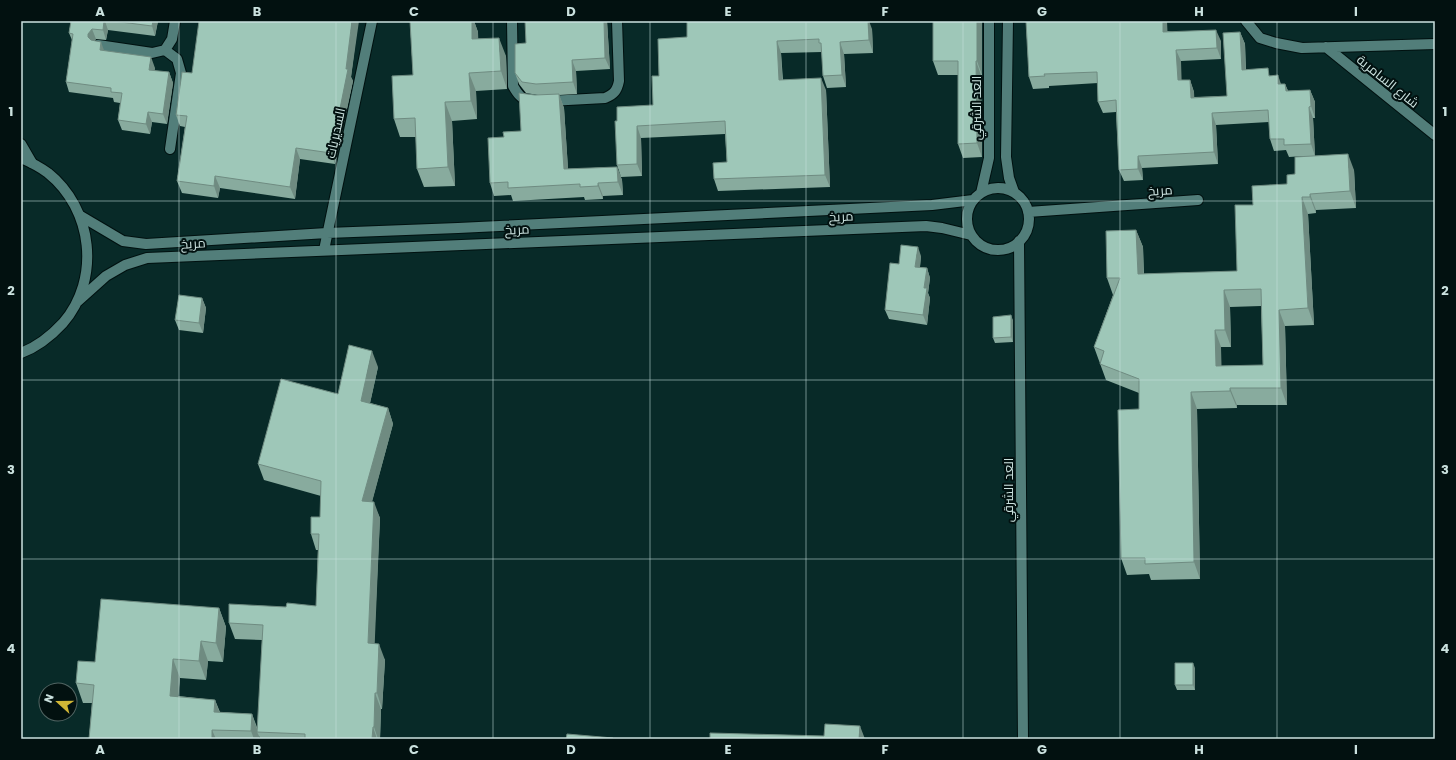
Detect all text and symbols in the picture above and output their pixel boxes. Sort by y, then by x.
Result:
text: A [95,2,105,21]
text: B [253,2,262,21]
text: C [409,2,419,21]
text: D [566,2,576,21]
text: E [724,2,732,21]
text: F [881,2,889,21]
text: G [1037,2,1047,21]
text: H [1194,2,1204,21]
text: I [1354,2,1358,21]
street label: شارع السامرية [1353,50,1423,112]
street label: العد الشرقي [967,76,987,140]
text: 1 [9,102,13,121]
text: 1 [1443,102,1447,121]
street label: السديريات [321,106,350,160]
street label: مريخ [1147,180,1173,201]
street label: مريخ [828,207,854,226]
street label: مريخ [504,220,530,239]
street label: مريخ [180,233,206,254]
text: 2 [7,281,15,300]
text: 2 [1441,281,1449,300]
street label: العد الشرقي [999,458,1019,522]
text: 3 [7,460,15,479]
text: 3 [1441,460,1449,479]
text: 4 [7,639,16,658]
text: 4 [1441,639,1450,658]
north arrow [38,682,78,722]
text: N [40,692,58,705]
text: A [95,740,105,759]
text: B [253,740,262,759]
text: C [409,740,419,759]
text: D [566,740,576,759]
text: E [724,740,732,759]
text: F [881,740,889,759]
text: G [1037,740,1047,759]
text: H [1194,740,1204,759]
text: I [1354,740,1358,759]

